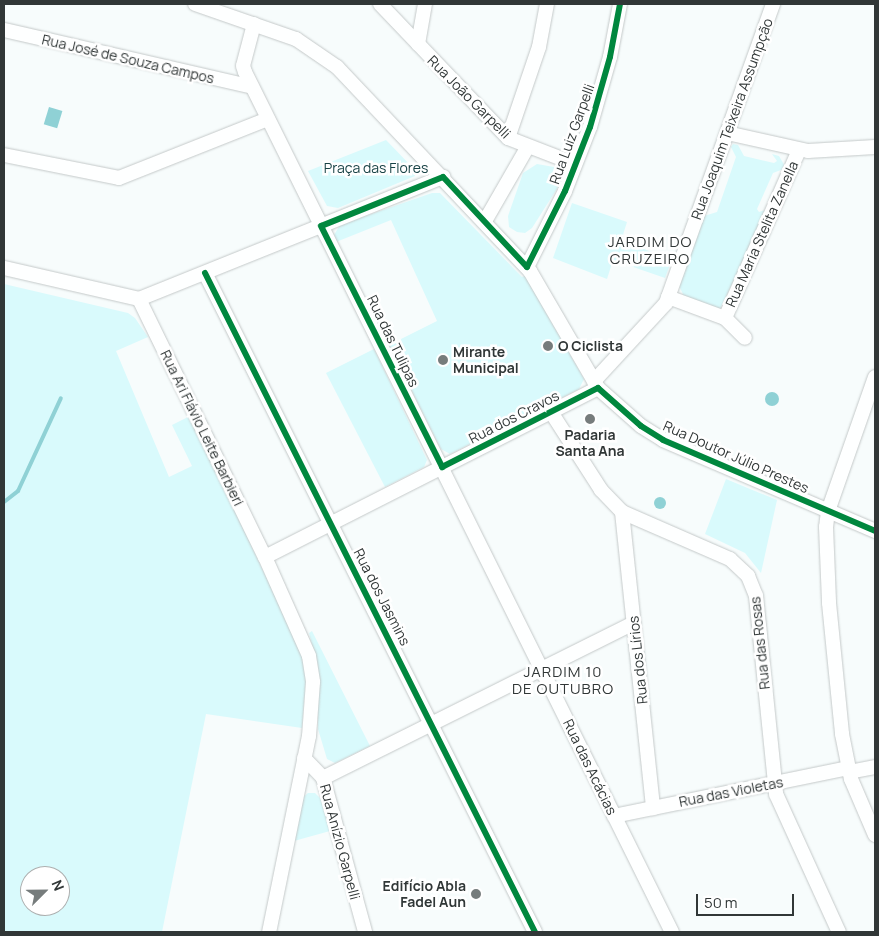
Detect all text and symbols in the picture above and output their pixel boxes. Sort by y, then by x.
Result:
street label: Rua Joaquim Teixeira Assumpção [688,16,776,222]
street label: Rua José de Souza Campos [40,31,216,87]
street label: Rua João Garpelli [424,52,514,142]
street label: Rua Luiz Garpelli [546,81,598,187]
street label: Rua Maria Stelita Zanella [722,158,802,310]
park label: Praça das Flores [324,160,428,176]
district label: JARDIM DO CRUZEIRO [607,232,693,267]
street label: Rua das Tulipas [364,292,422,390]
place label: O Ciclista [558,338,623,354]
marker: O Ciclista [542,340,554,352]
place label: Mirante Municipal [453,344,519,377]
street label: Rua Ari Flávio Leite Barbieri [157,347,247,509]
marker: Mirante Municipal [437,354,449,366]
street label: Rua dos Cravos [466,387,562,447]
marker: Padaria Santa Ana [584,413,596,425]
street label: Rua Doutor Júlio Prestes [661,417,811,497]
place label: Padaria Santa Ana [555,427,625,460]
street label: Rua dos Jasmins [350,546,414,648]
street label: Rua das Rosas [747,596,773,690]
street label: Rua dos Lírios [625,615,651,705]
district label: JARDIM 10 DE OUTUBRO [511,662,615,697]
street label: Rua das Acácias [560,716,620,818]
street label: Rua das Violetas [677,774,785,810]
street label: Rua Anízio Garpelli [316,782,364,902]
north arrow [20,866,70,916]
text: N [48,877,69,894]
place label: Edifício Abla Fadel Aun [383,878,466,910]
scale bar [699,884,796,916]
marker: Edifício Abla Fadel Aun [470,888,482,900]
text: 50 m [704,892,738,913]

